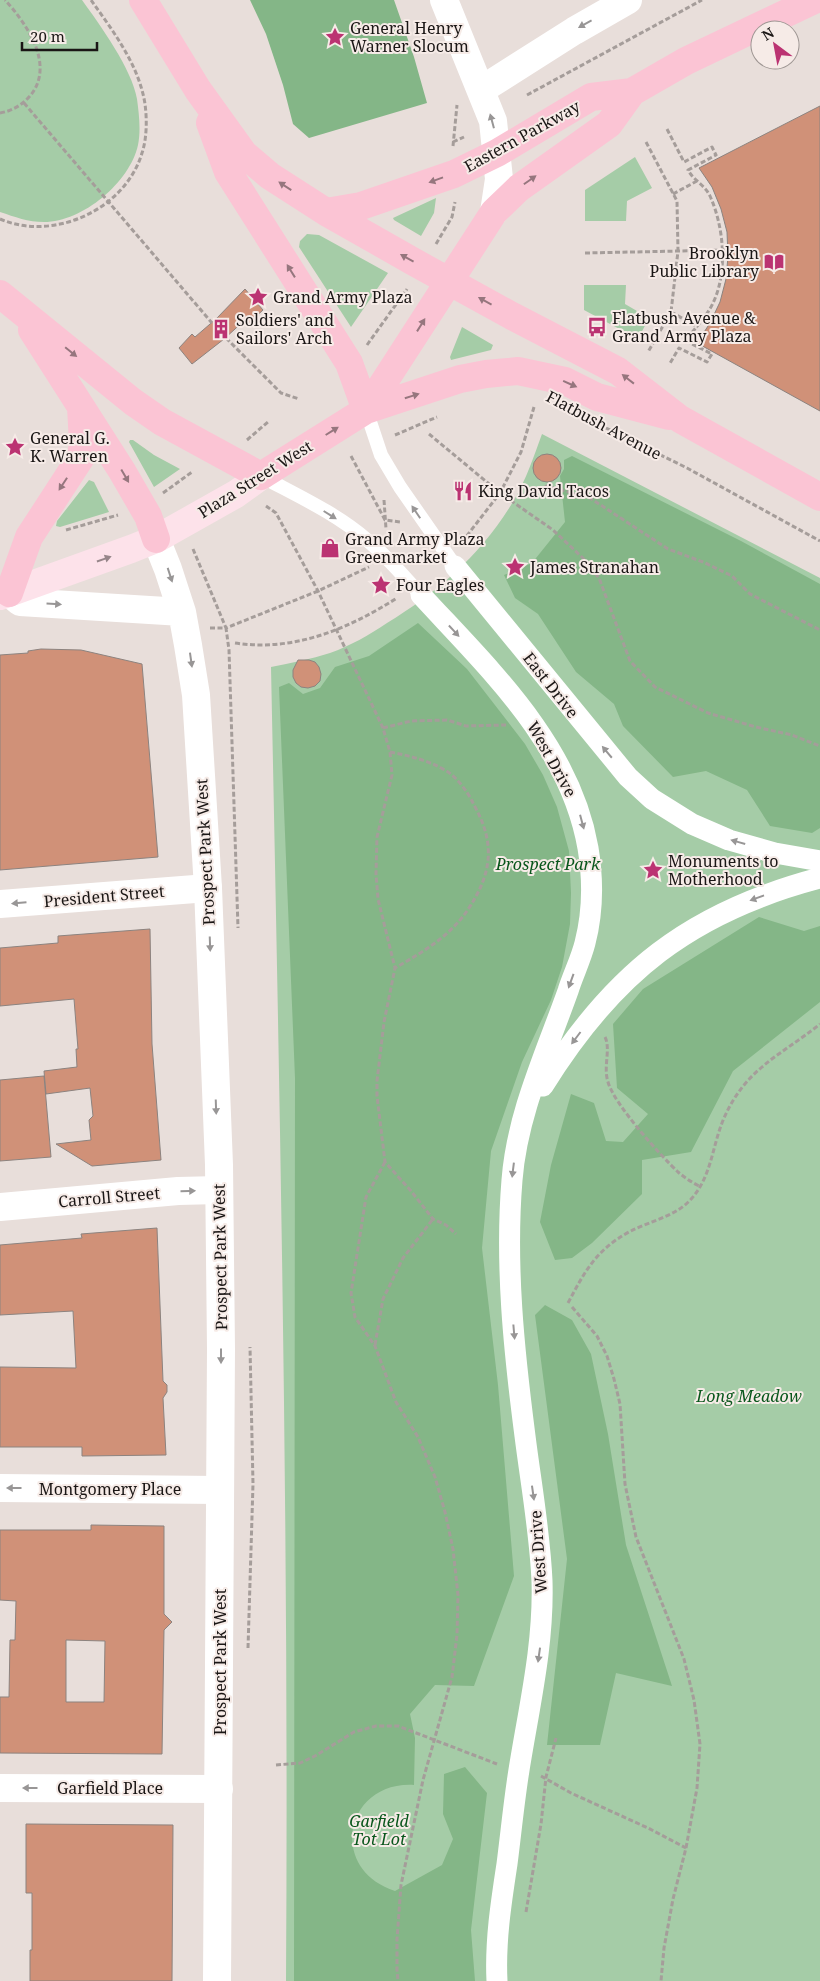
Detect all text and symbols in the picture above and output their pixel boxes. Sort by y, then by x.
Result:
place label: General Henry Warner Slocum [350,17,469,57]
scale bar [22,20,98,52]
one-way arrow [578,20,593,28]
north arrow [750,20,800,70]
text: N [758,23,778,45]
text: 20 m [30,26,65,46]
place icon: General Henry Warner Slocum [324,26,346,48]
street label: Eastern Parkway [460,95,585,177]
one-way arrow [488,113,496,128]
one-way arrow [524,175,537,185]
one-way arrow [429,177,444,184]
one-way arrow [278,181,292,190]
place label: Brooklyn Public Library [650,242,760,282]
library icon: Brooklyn Public Library [763,251,785,273]
one-way arrow [401,253,414,262]
one-way arrow [286,265,296,278]
place icon: Grand Army Plaza [247,286,269,308]
place label: Grand Army Plaza [273,286,413,308]
one-way arrow [478,297,492,305]
place label: Flatbush Avenue & Grand Army Plaza [612,307,756,347]
place label: Soldiers' and Sailors' Arch [236,309,334,349]
bus stop icon: Flatbush Avenue & Grand Army Plaza [586,316,608,338]
building icon: Soldiers' and Sailors' Arch [210,318,232,340]
one-way arrow [417,319,426,332]
one-way arrow [64,346,77,357]
one-way arrow [621,373,634,384]
one-way arrow [563,380,577,388]
street label: Flatbush Avenue [542,385,666,465]
one-way arrow [405,391,420,399]
place label: General G. K. Warren [30,427,110,467]
one-way arrow [325,427,338,436]
street label: Plaza Street West [194,435,317,523]
place icon: General G. K. Warren [4,436,26,458]
one-way arrow [121,470,130,483]
one-way arrow [59,477,68,490]
restaurant icon: King David Tacos [452,480,474,502]
place label: King David Tacos [478,480,609,502]
one-way arrow [411,505,421,519]
one-way arrow [324,510,337,519]
place label: Grand Army Plaza Greenmarket [345,528,485,568]
shop icon: Grand Army Plaza Greenmarket [319,537,341,559]
one-way arrow [97,555,112,563]
place icon: James Stranahan [504,556,526,578]
place label: James Stranahan [529,556,659,578]
one-way arrow [166,568,174,583]
place icon: Four Eagles [370,574,392,596]
place label: Four Eagles [396,574,484,596]
one-way arrow [47,600,63,608]
one-way arrow [448,624,460,636]
street label: East Drive [518,647,584,723]
one-way arrow [187,652,195,668]
street label: West Drive [522,717,582,801]
one-way arrow [601,746,612,759]
street label: Prospect Park West [190,778,220,926]
one-way arrow [578,815,586,830]
one-way arrow [731,838,746,846]
place label: Monuments to Motherhood [668,850,779,890]
park label: Prospect Park [495,853,601,875]
place icon: Monuments to Motherhood [642,859,664,881]
street label: President Street [43,880,166,912]
one-way arrow [749,895,764,902]
one-way arrow [11,899,27,907]
one-way arrow [206,936,214,952]
one-way arrow [567,974,575,989]
one-way arrow [571,1031,581,1045]
one-way arrow [213,1099,221,1115]
one-way arrow [509,1162,517,1178]
street label: Carroll Street [57,1182,161,1212]
street label: Prospect Park West [208,1183,232,1330]
one-way arrow [180,1187,196,1195]
one-way arrow [510,1324,518,1340]
one-way arrow [217,1349,225,1365]
park label: Long Meadow [695,1385,802,1407]
street label: Montgomery Place [39,1478,181,1500]
one-way arrow [6,1484,22,1492]
one-way arrow [529,1486,537,1502]
street label: West Drive [524,1510,552,1594]
street label: Prospect Park West [209,1588,231,1735]
one-way arrow [534,1648,542,1664]
street label: Garfield Place [57,1777,163,1799]
one-way arrow [22,1784,38,1792]
park label: Garfield Tot Lot [349,1810,410,1850]

